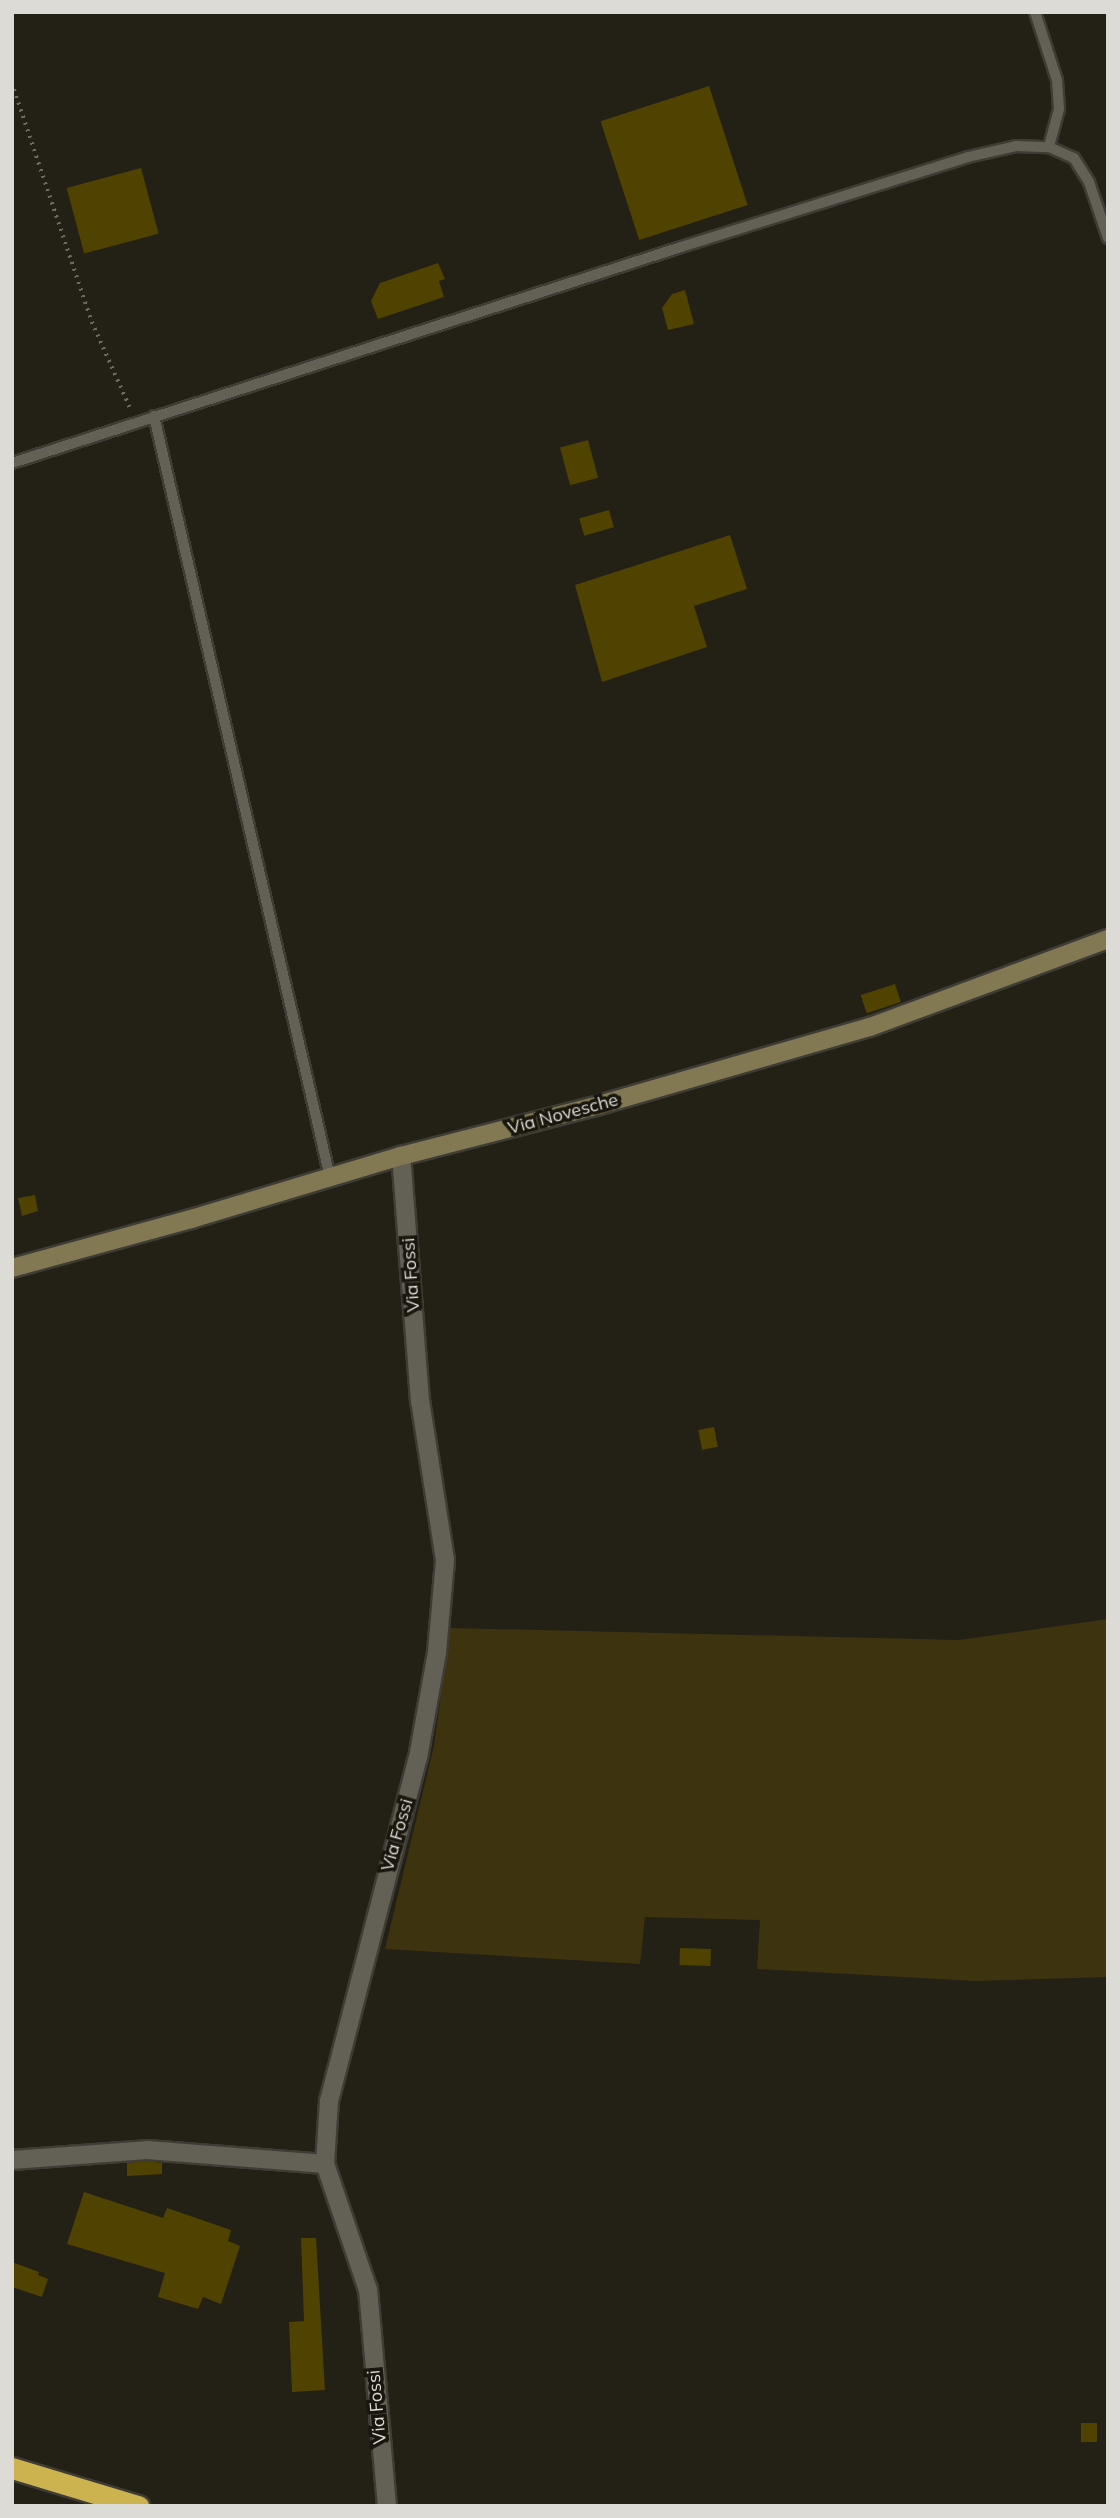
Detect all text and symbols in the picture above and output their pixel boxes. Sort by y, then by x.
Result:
street label: Via Novesche [505,1089,621,1139]
street label: Via Fossi [398,1237,424,1313]
street label: Via Fossi [376,1796,418,1874]
street label: Via Fossi [363,2369,391,2445]

